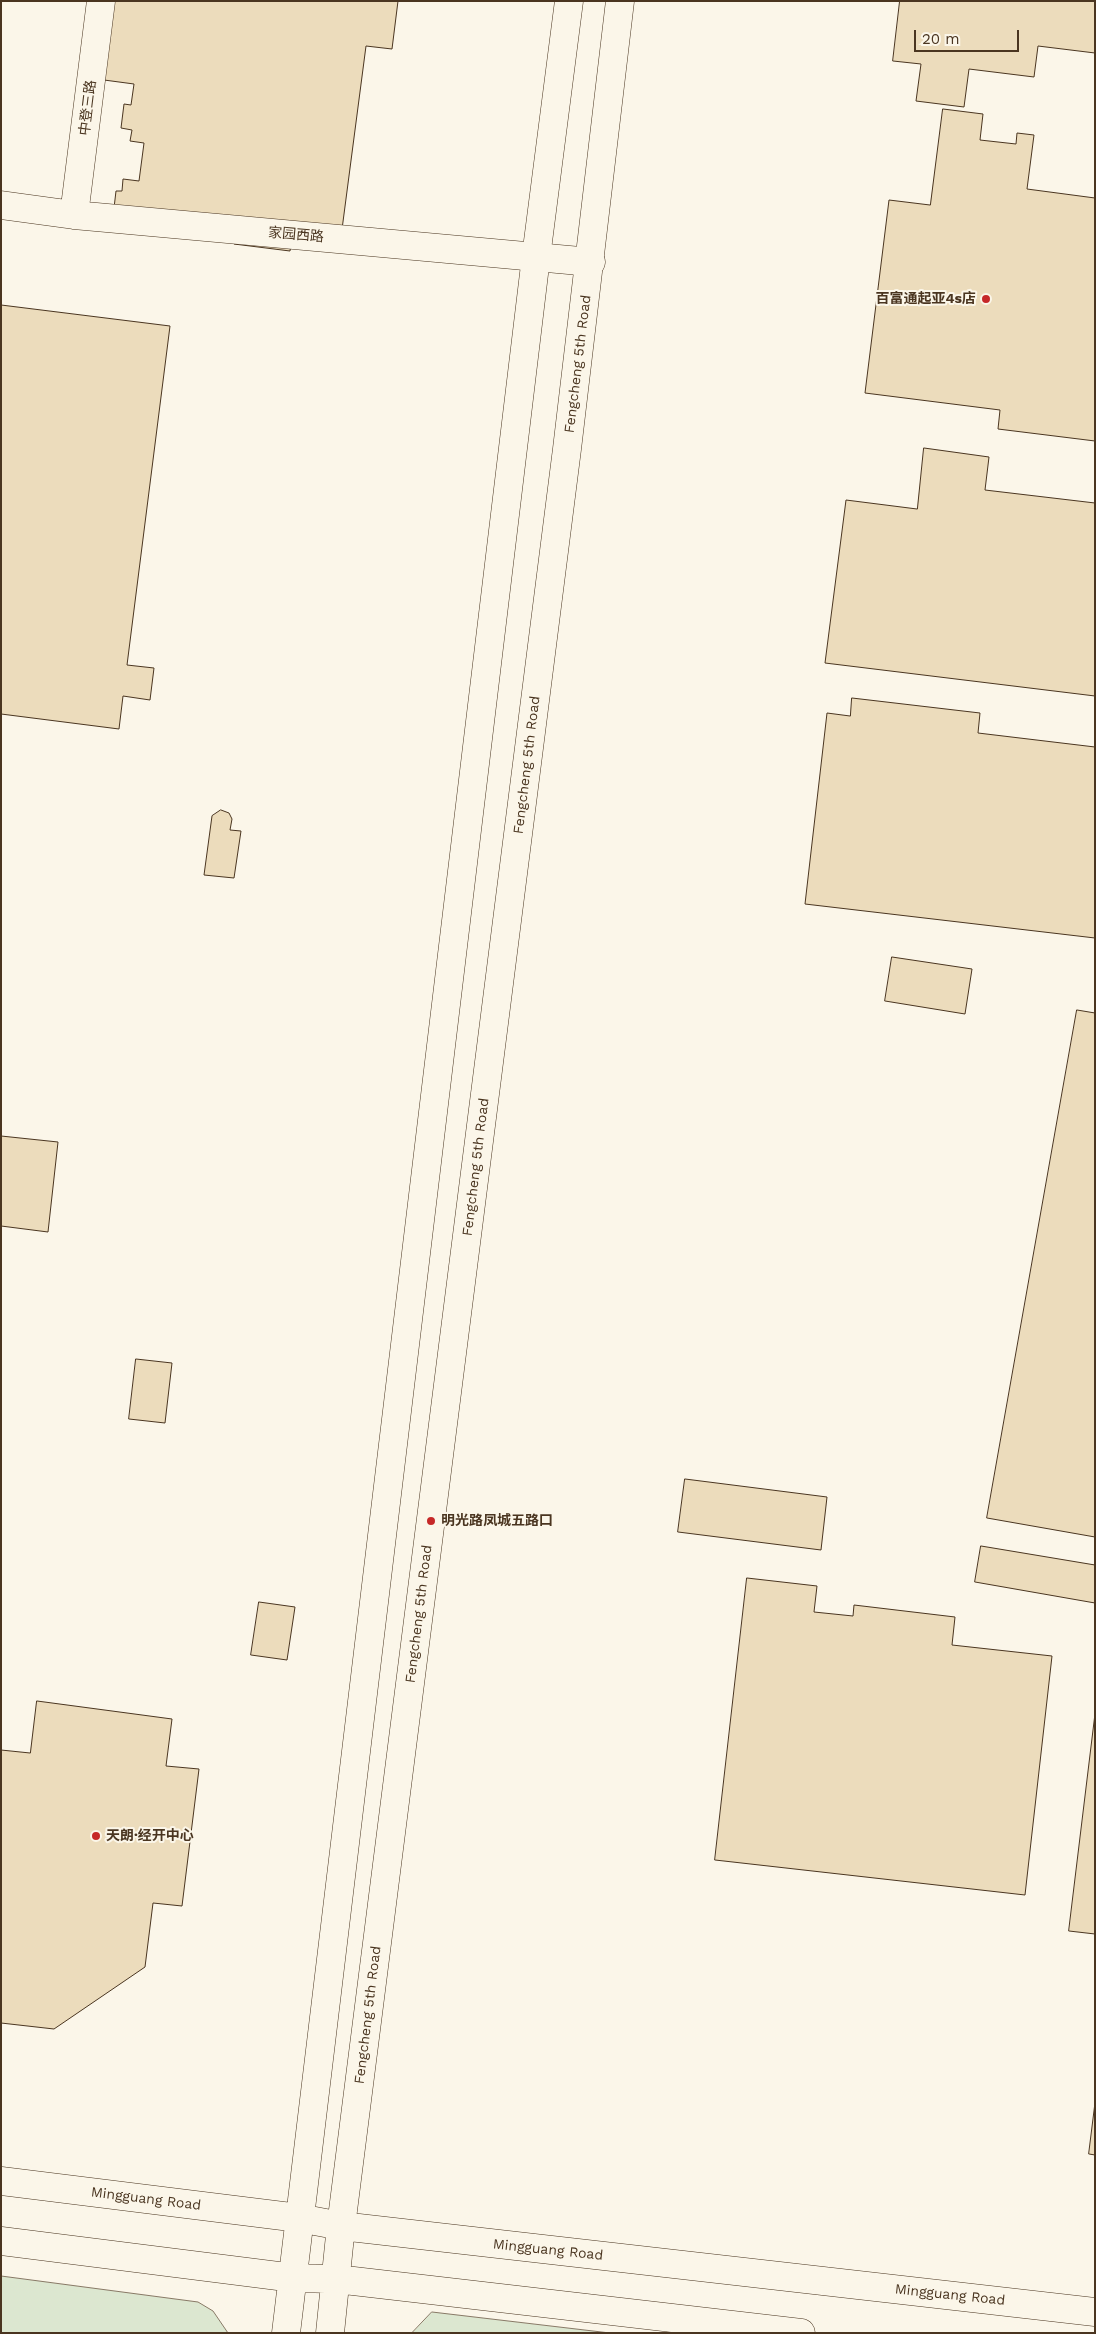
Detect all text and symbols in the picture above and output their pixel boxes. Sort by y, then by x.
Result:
scale bar [916,20,1021,52]
text: 20 m [922,30,960,48]
street label: 中登三路 [76,79,100,137]
street label: 家园西路 [267,224,325,246]
place label: 百富通起亚4s店 [875,291,976,307]
marker: 百富通起亚4s店 [980,293,992,305]
street label: Fengcheng 5th Road [561,294,595,434]
street label: Fengcheng 5th Road [510,695,544,835]
street label: Fengcheng 5th Road [459,1097,493,1237]
place label: 明光路凤城五路口 [441,1513,553,1529]
marker: 明光路凤城五路口 [425,1515,437,1527]
street label: Fengcheng 5th Road [402,1544,436,1684]
place label: 天朗·经开中心 [106,1828,194,1844]
marker: 天朗·经开中心 [90,1830,102,1842]
street label: Fengcheng 5th Road [351,1945,385,2085]
street label: Mingguang Road [90,2184,202,2214]
street label: Mingguang Road [492,2236,604,2264]
street label: Mingguang Road [894,2281,1006,2309]

